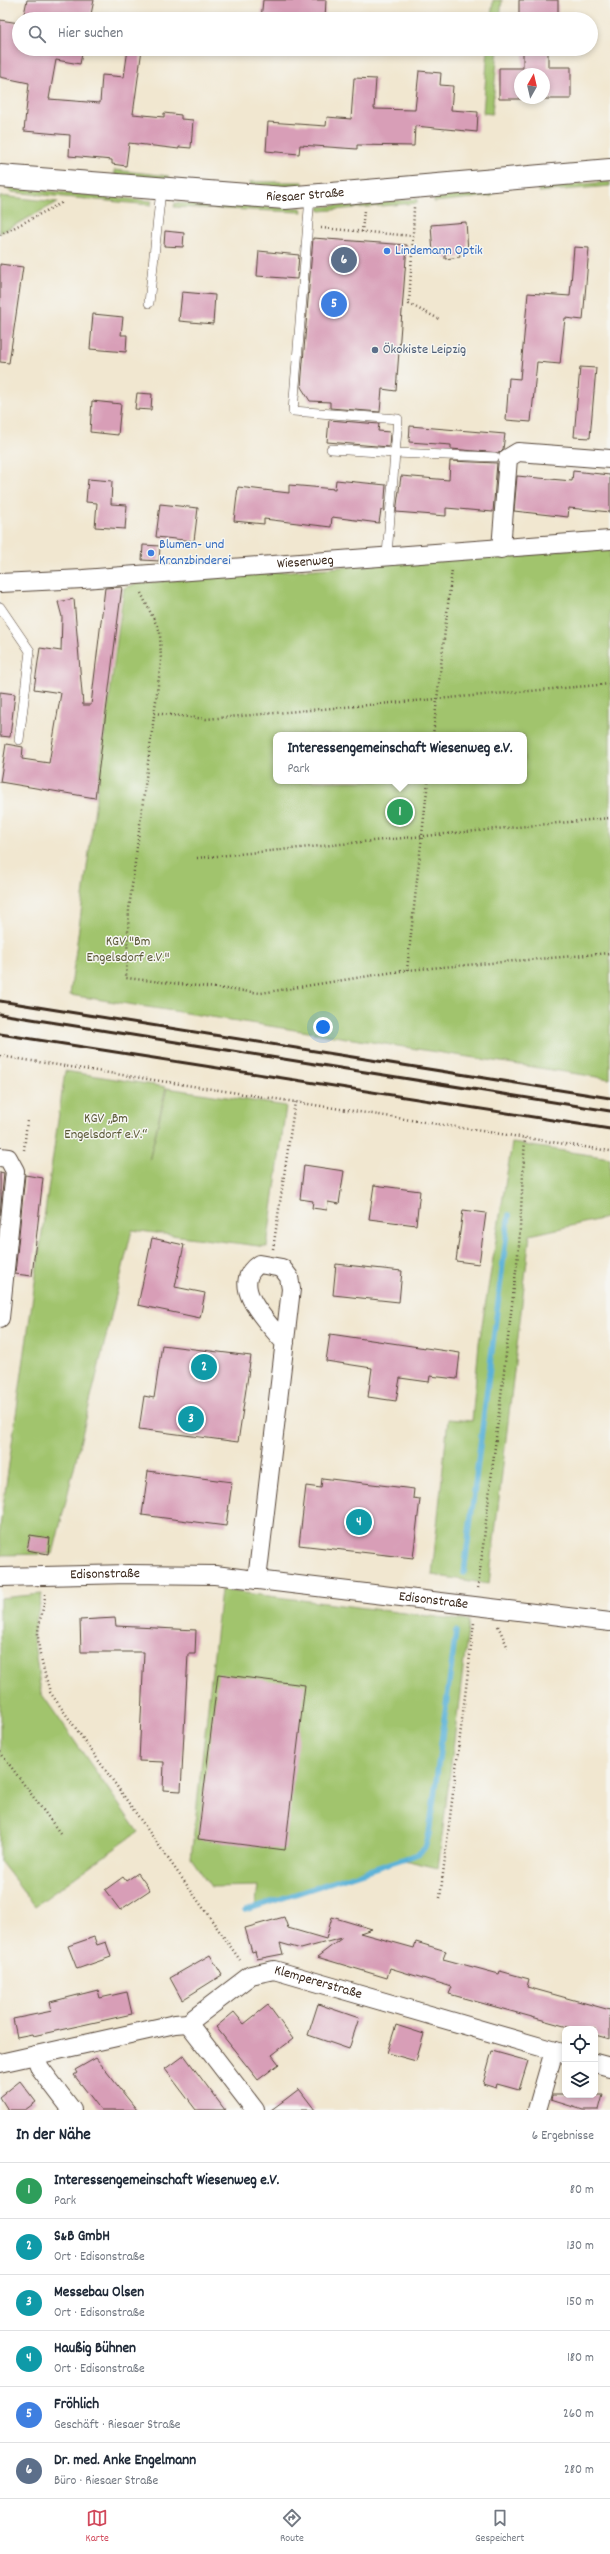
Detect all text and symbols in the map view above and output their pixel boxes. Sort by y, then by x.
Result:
search box [12,12,598,56]
icon: search [26,23,48,45]
text: Hier suchen [58,23,123,45]
north arrow [514,68,550,104]
street label: Riesaer Straße [265,183,345,208]
place label: Lindemann Optik [395,241,483,261]
pin: 6 [331,245,357,275]
marker: Lindemann Optik [382,246,392,256]
pin: 5 [321,289,347,319]
place label: Ökokiste Leipzig [383,340,466,360]
marker: Ökokiste Leipzig [370,345,380,355]
place label: Blumen- und Kranzbinderei [159,535,231,571]
marker: Blumen- und Kranzbinderei [146,548,156,558]
street label: Wiesenweg [276,550,334,575]
popup [273,732,527,784]
text: Interessengemeinschaft Wiesenweg e.V. [287,738,513,760]
text: Park [287,760,310,779]
pin: 1 [387,797,413,827]
park label: KGV "Bm Engelsdorf e.V." [87,932,170,968]
your location [313,1017,333,1037]
park label: KGV „Bm Engelsdorf e.V.“ [64,1109,148,1145]
pin: 2 [191,1352,217,1382]
pin: 3 [178,1404,204,1434]
pin: 4 [346,1507,372,1537]
street label: Edisonstraße [70,1564,140,1585]
street label: Edisonstraße [398,1587,469,1615]
street label: Klempererstraße [272,1961,364,2005]
map controls [562,2026,598,2098]
button: locate [562,2026,598,2062]
button: layers [562,2062,598,2098]
text: In der Nähe [16,2124,91,2148]
text: 6 Ergebnisse [532,2127,594,2146]
text: Interessengemeinschaft Wiesenweg e.V. [54,2170,279,2192]
text: 1 [28,2181,30,2200]
text: 80 m [570,2181,594,2200]
text: Park [54,2192,76,2211]
text: S&B GmbH [54,2226,110,2248]
text: 2 [26,2237,32,2256]
text: 130 m [566,2237,594,2256]
text: Ort · Edisonstraße [54,2248,145,2267]
text: Messebau Olsen [54,2282,144,2304]
text: 3 [26,2293,32,2312]
text: 150 m [566,2293,594,2312]
text: Ort · Edisonstraße [54,2304,145,2323]
text: Haußig Bühnen [54,2338,136,2360]
text: 4 [26,2349,32,2368]
text: 180 m [567,2349,594,2368]
text: Ort · Edisonstraße [54,2360,145,2379]
text: Fröhlich [54,2394,99,2416]
text: 5 [26,2405,32,2424]
text: 260 m [563,2405,594,2424]
text: Geschäft · Riesaer Straße [54,2416,181,2435]
text: Dr. med. Anke Engelmann [54,2450,196,2472]
text: 6 [26,2461,32,2480]
text: 280 m [564,2461,594,2480]
text: Büro · Riesaer Straße [54,2472,158,2491]
tab: Karte [86,2507,109,2547]
tab: Route [280,2507,304,2547]
tab: Gespeichert [475,2507,524,2547]

